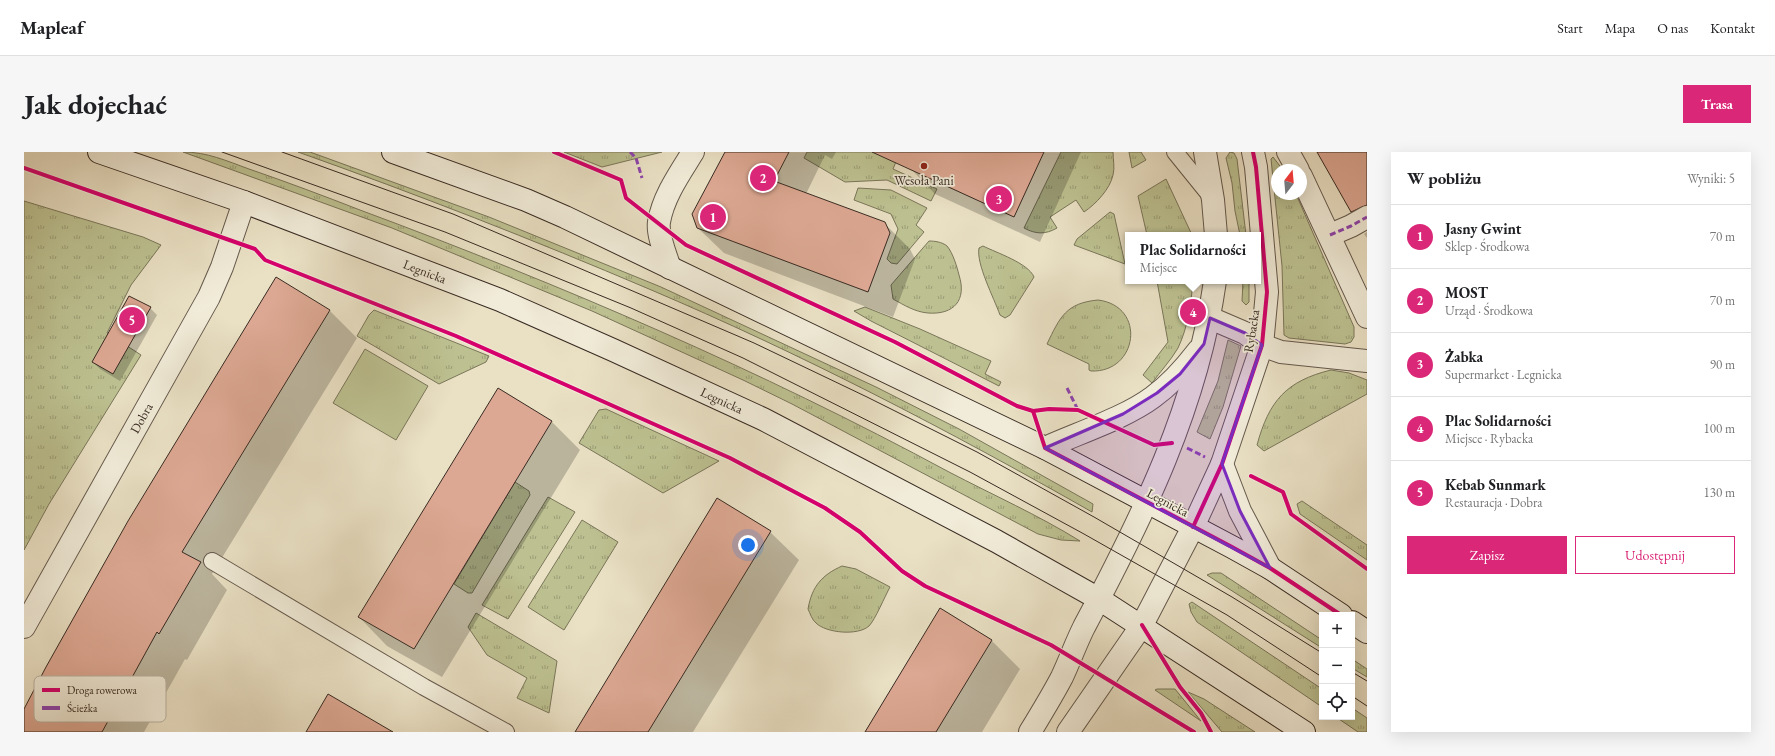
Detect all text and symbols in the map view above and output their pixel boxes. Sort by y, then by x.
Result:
text: Mapleaf [20,15,84,40]
text: Start [1557,19,1583,37]
text: Mapa [1605,19,1635,37]
text: O nas [1657,19,1688,37]
text: Kontakt [1710,19,1755,37]
button: Trasa [1683,85,1751,123]
text: Jak dojechać [24,86,167,122]
marker: Wesoła Pani [919,161,929,171]
pin: 2 [750,163,776,193]
north arrow [1271,164,1307,200]
text: W pobliżu [1407,167,1481,189]
text: Wyniki: 5 [1687,170,1735,187]
place label: Wesoła Pani [894,172,954,189]
pin: 3 [986,184,1012,214]
pin: 1 [700,202,726,232]
text: Jasny Gwint [1445,219,1521,238]
text: 1 [1417,228,1423,245]
text: 70 m [1710,228,1735,245]
popup [1125,232,1261,284]
text: Sklep · Środkowa [1445,238,1530,255]
text: Plac Solidarności [1140,240,1246,259]
street label: Legnicka [401,255,450,288]
text: Miejsce [1140,259,1177,276]
text: MOST [1445,283,1488,302]
text: 2 [1417,292,1423,309]
text: 70 m [1710,292,1735,309]
pin: 4 [1180,297,1206,327]
text: Urząd · Środkowa [1445,302,1533,319]
pin: 5 [119,305,145,335]
street label: Rybacka [1240,308,1263,354]
text: Żabka [1445,347,1483,366]
text: 3 [1417,356,1423,373]
text: 90 m [1710,356,1735,373]
text: Supermarket · Legnicka [1445,366,1562,383]
street label: Legnicka [698,383,746,418]
street label: Dobra [126,399,157,437]
text: Plac Solidarności [1445,411,1551,430]
text: 4 [1417,420,1423,437]
text: 100 m [1704,420,1735,437]
text: Miejsce · Rybacka [1445,430,1533,447]
text: Kebab Sunmark [1445,475,1546,494]
street label: Legnicka [1144,484,1192,521]
text: 5 [1417,484,1423,501]
text: 130 m [1704,484,1735,501]
text: Restauracja · Dobra [1445,494,1543,511]
your location [738,535,758,555]
button: Zapisz [1407,536,1567,574]
button: Udostępnij [1575,536,1735,574]
map controls [1319,612,1355,720]
button: + [1319,612,1355,648]
button: − [1319,648,1355,684]
legend [34,676,166,722]
text: Droga rowerowa [67,683,138,697]
button: locate [1319,684,1355,720]
text: Ścieżka [67,701,98,715]

